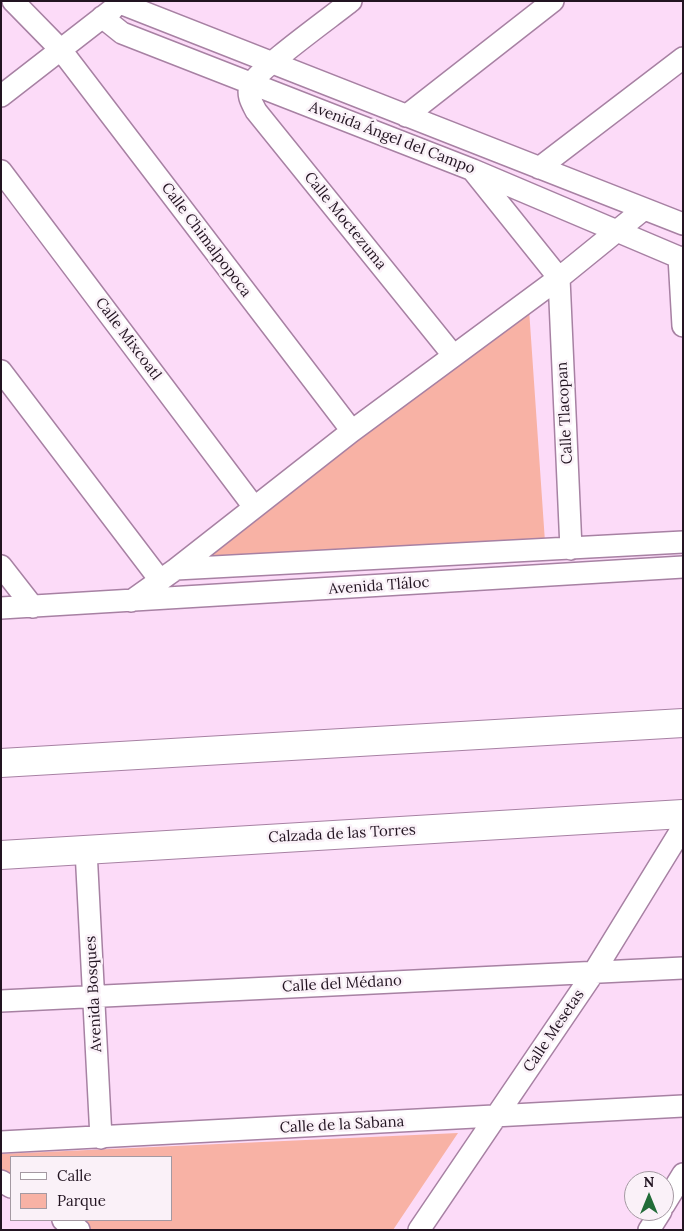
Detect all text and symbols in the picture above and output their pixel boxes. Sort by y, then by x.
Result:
street label: Avenida Ángel del Campo [307,98,477,178]
street label: Calle Moctezuma [300,169,390,273]
street label: Calle Chimalpopoca [157,179,255,301]
street label: Calle Mixcoatl [91,294,165,384]
street label: Calle Tlacopan [553,361,577,465]
street label: Avenida Tláloc [328,574,430,598]
street label: Calzada de las Torres [268,821,416,847]
street label: Avenida Bosques [82,935,106,1053]
street label: Calle del Médano [282,972,402,996]
street label: Calle Mesetas [520,986,588,1076]
street label: Calle de la Sabana [279,1113,405,1137]
legend [10,1156,172,1221]
text: Calle [57,1166,92,1185]
north arrow [624,1171,674,1221]
text: N [644,1173,654,1191]
text: Parque [57,1191,106,1210]

